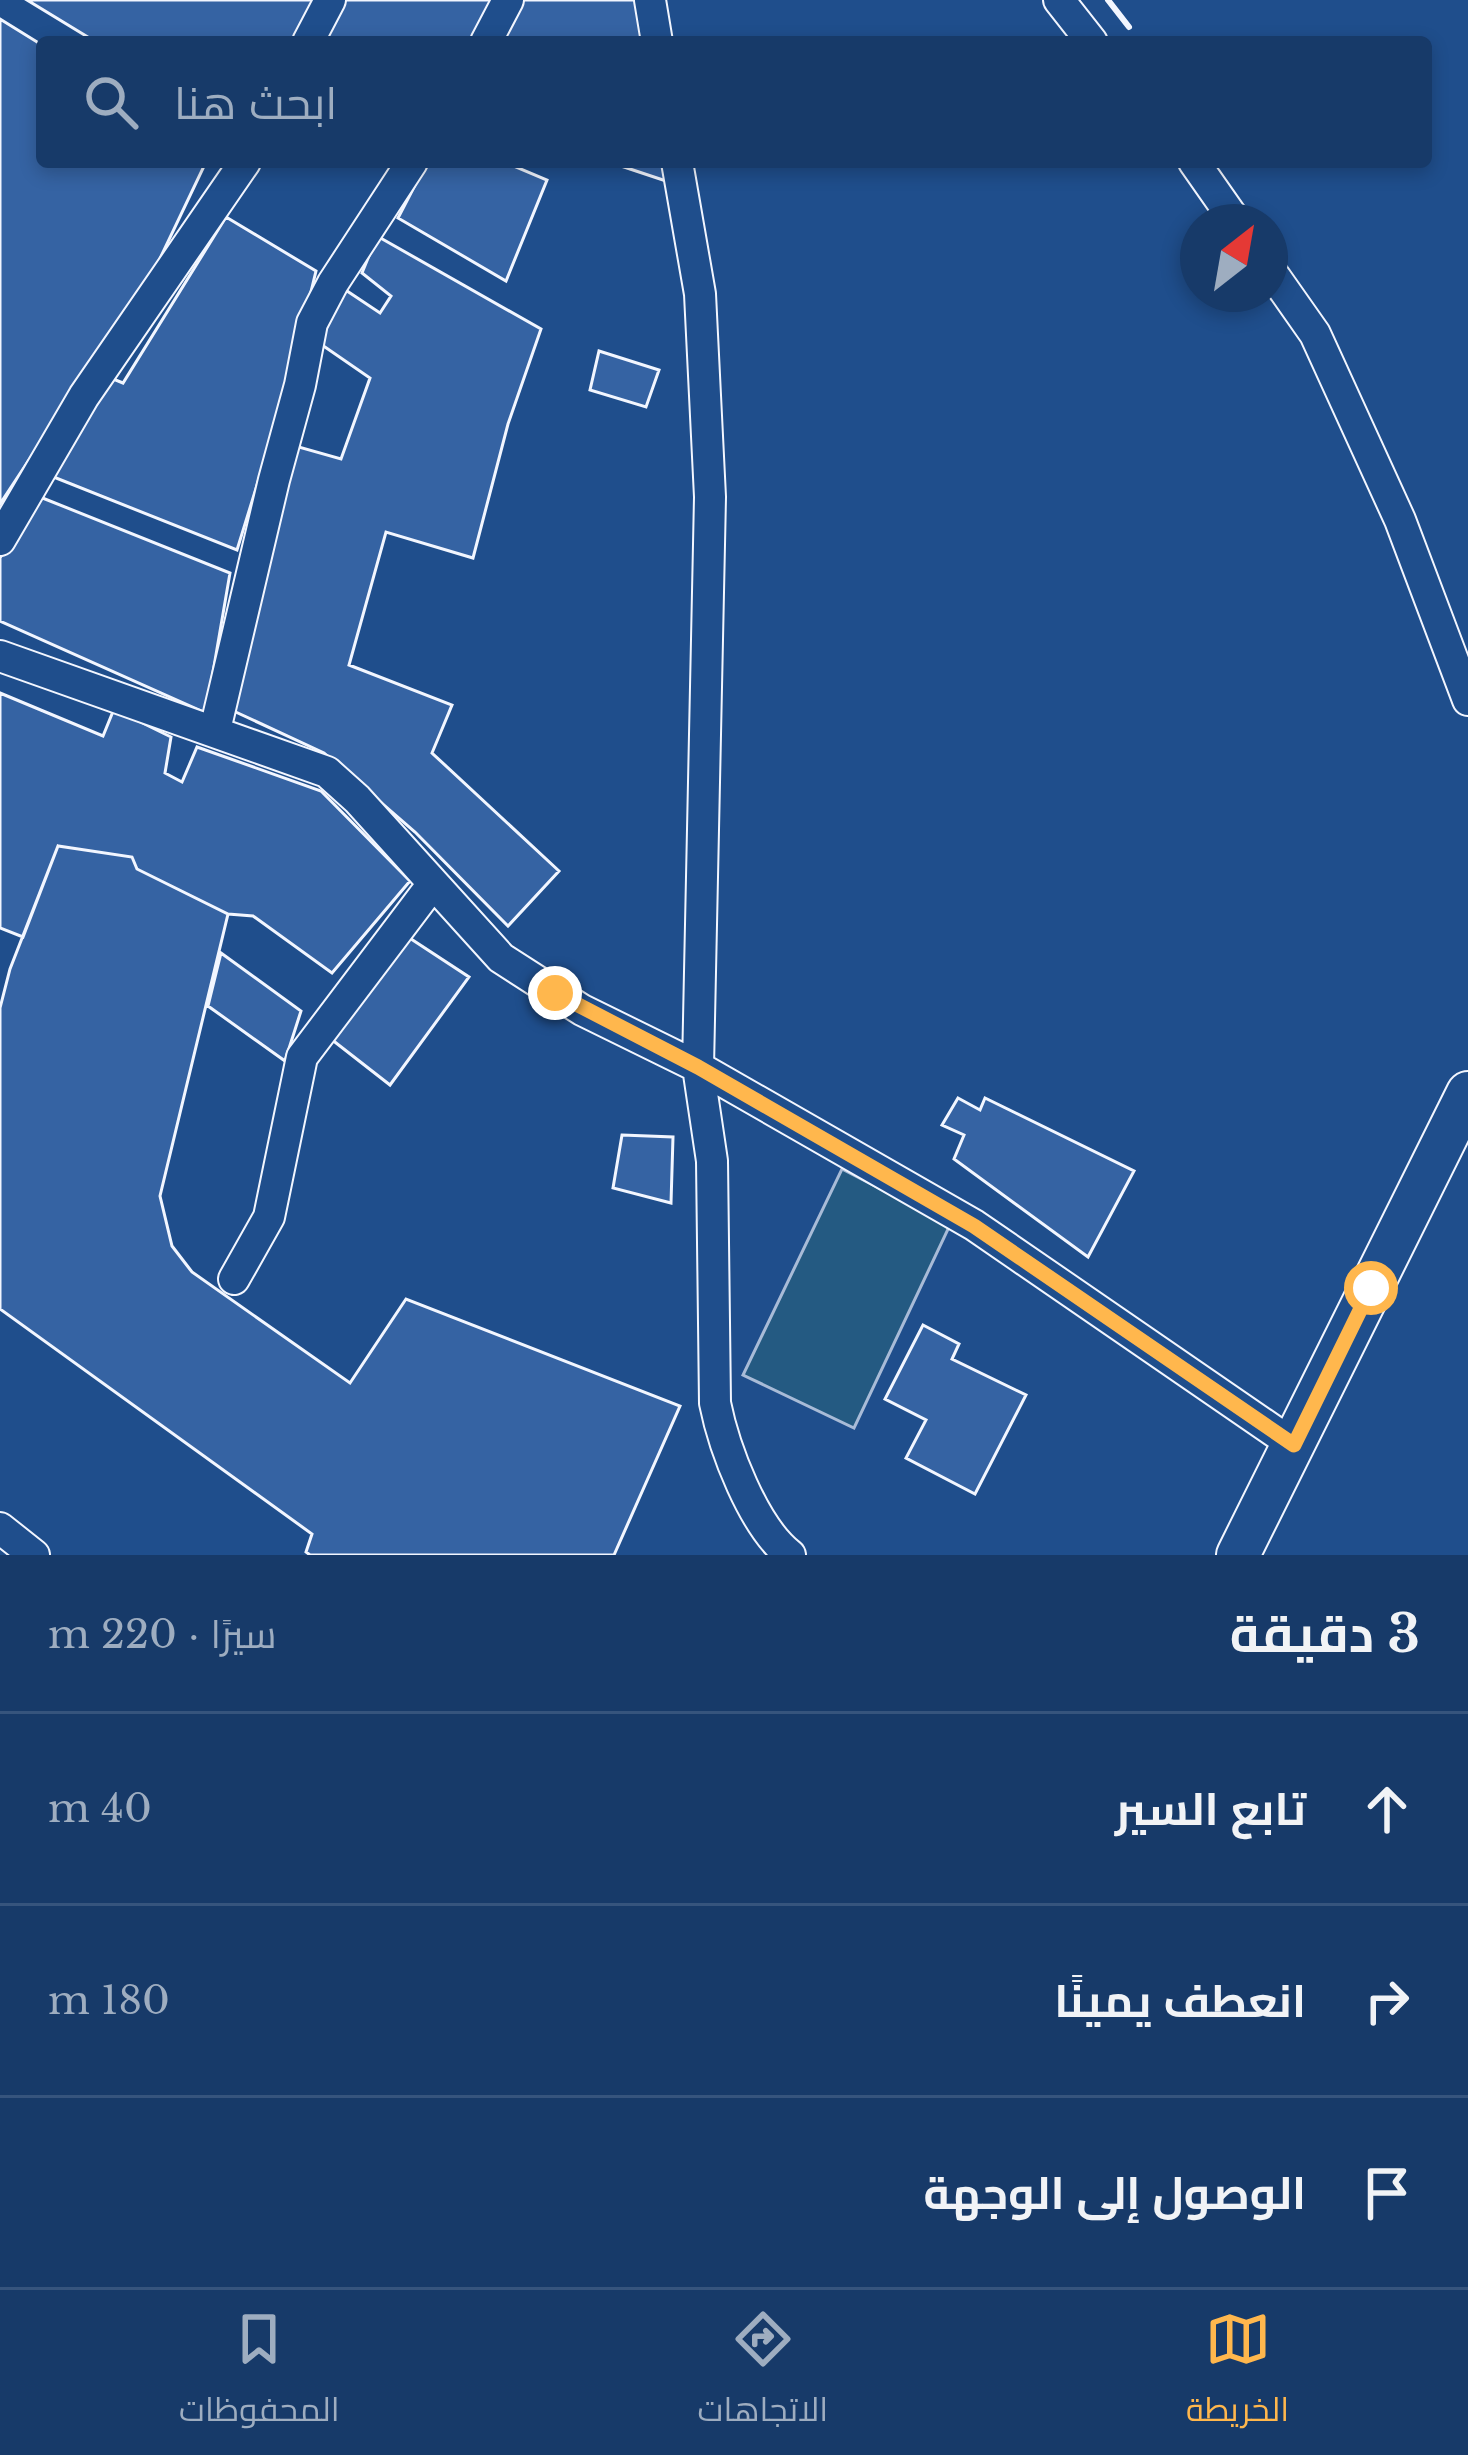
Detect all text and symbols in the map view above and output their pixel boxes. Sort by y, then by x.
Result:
search box [36,36,1432,168]
icon: search [78,69,144,135]
text: ابحث هنا [174,75,337,131]
north arrow [1180,204,1288,312]
route end [528,966,582,1020]
route start [1344,1261,1398,1315]
text: 3 دقيقة [1230,1603,1420,1666]
text: سيرًا · 220 m [48,1610,276,1659]
icon: ahead [1354,1776,1420,1842]
text: تابع السير [1115,1781,1306,1837]
text: 40 m [48,1784,152,1833]
icon: right [1354,1968,1420,2034]
text: انعطف يمينًا [1054,1973,1306,2029]
text: 180 m [48,1976,170,2025]
icon: arrive [1354,2160,1420,2226]
text: الوصول إلى الوجهة [924,2165,1306,2221]
tab: المحفوظات [179,2306,340,2440]
tab: الاتجاهات [697,2306,828,2440]
tab: الخريطة [1186,2306,1289,2440]

